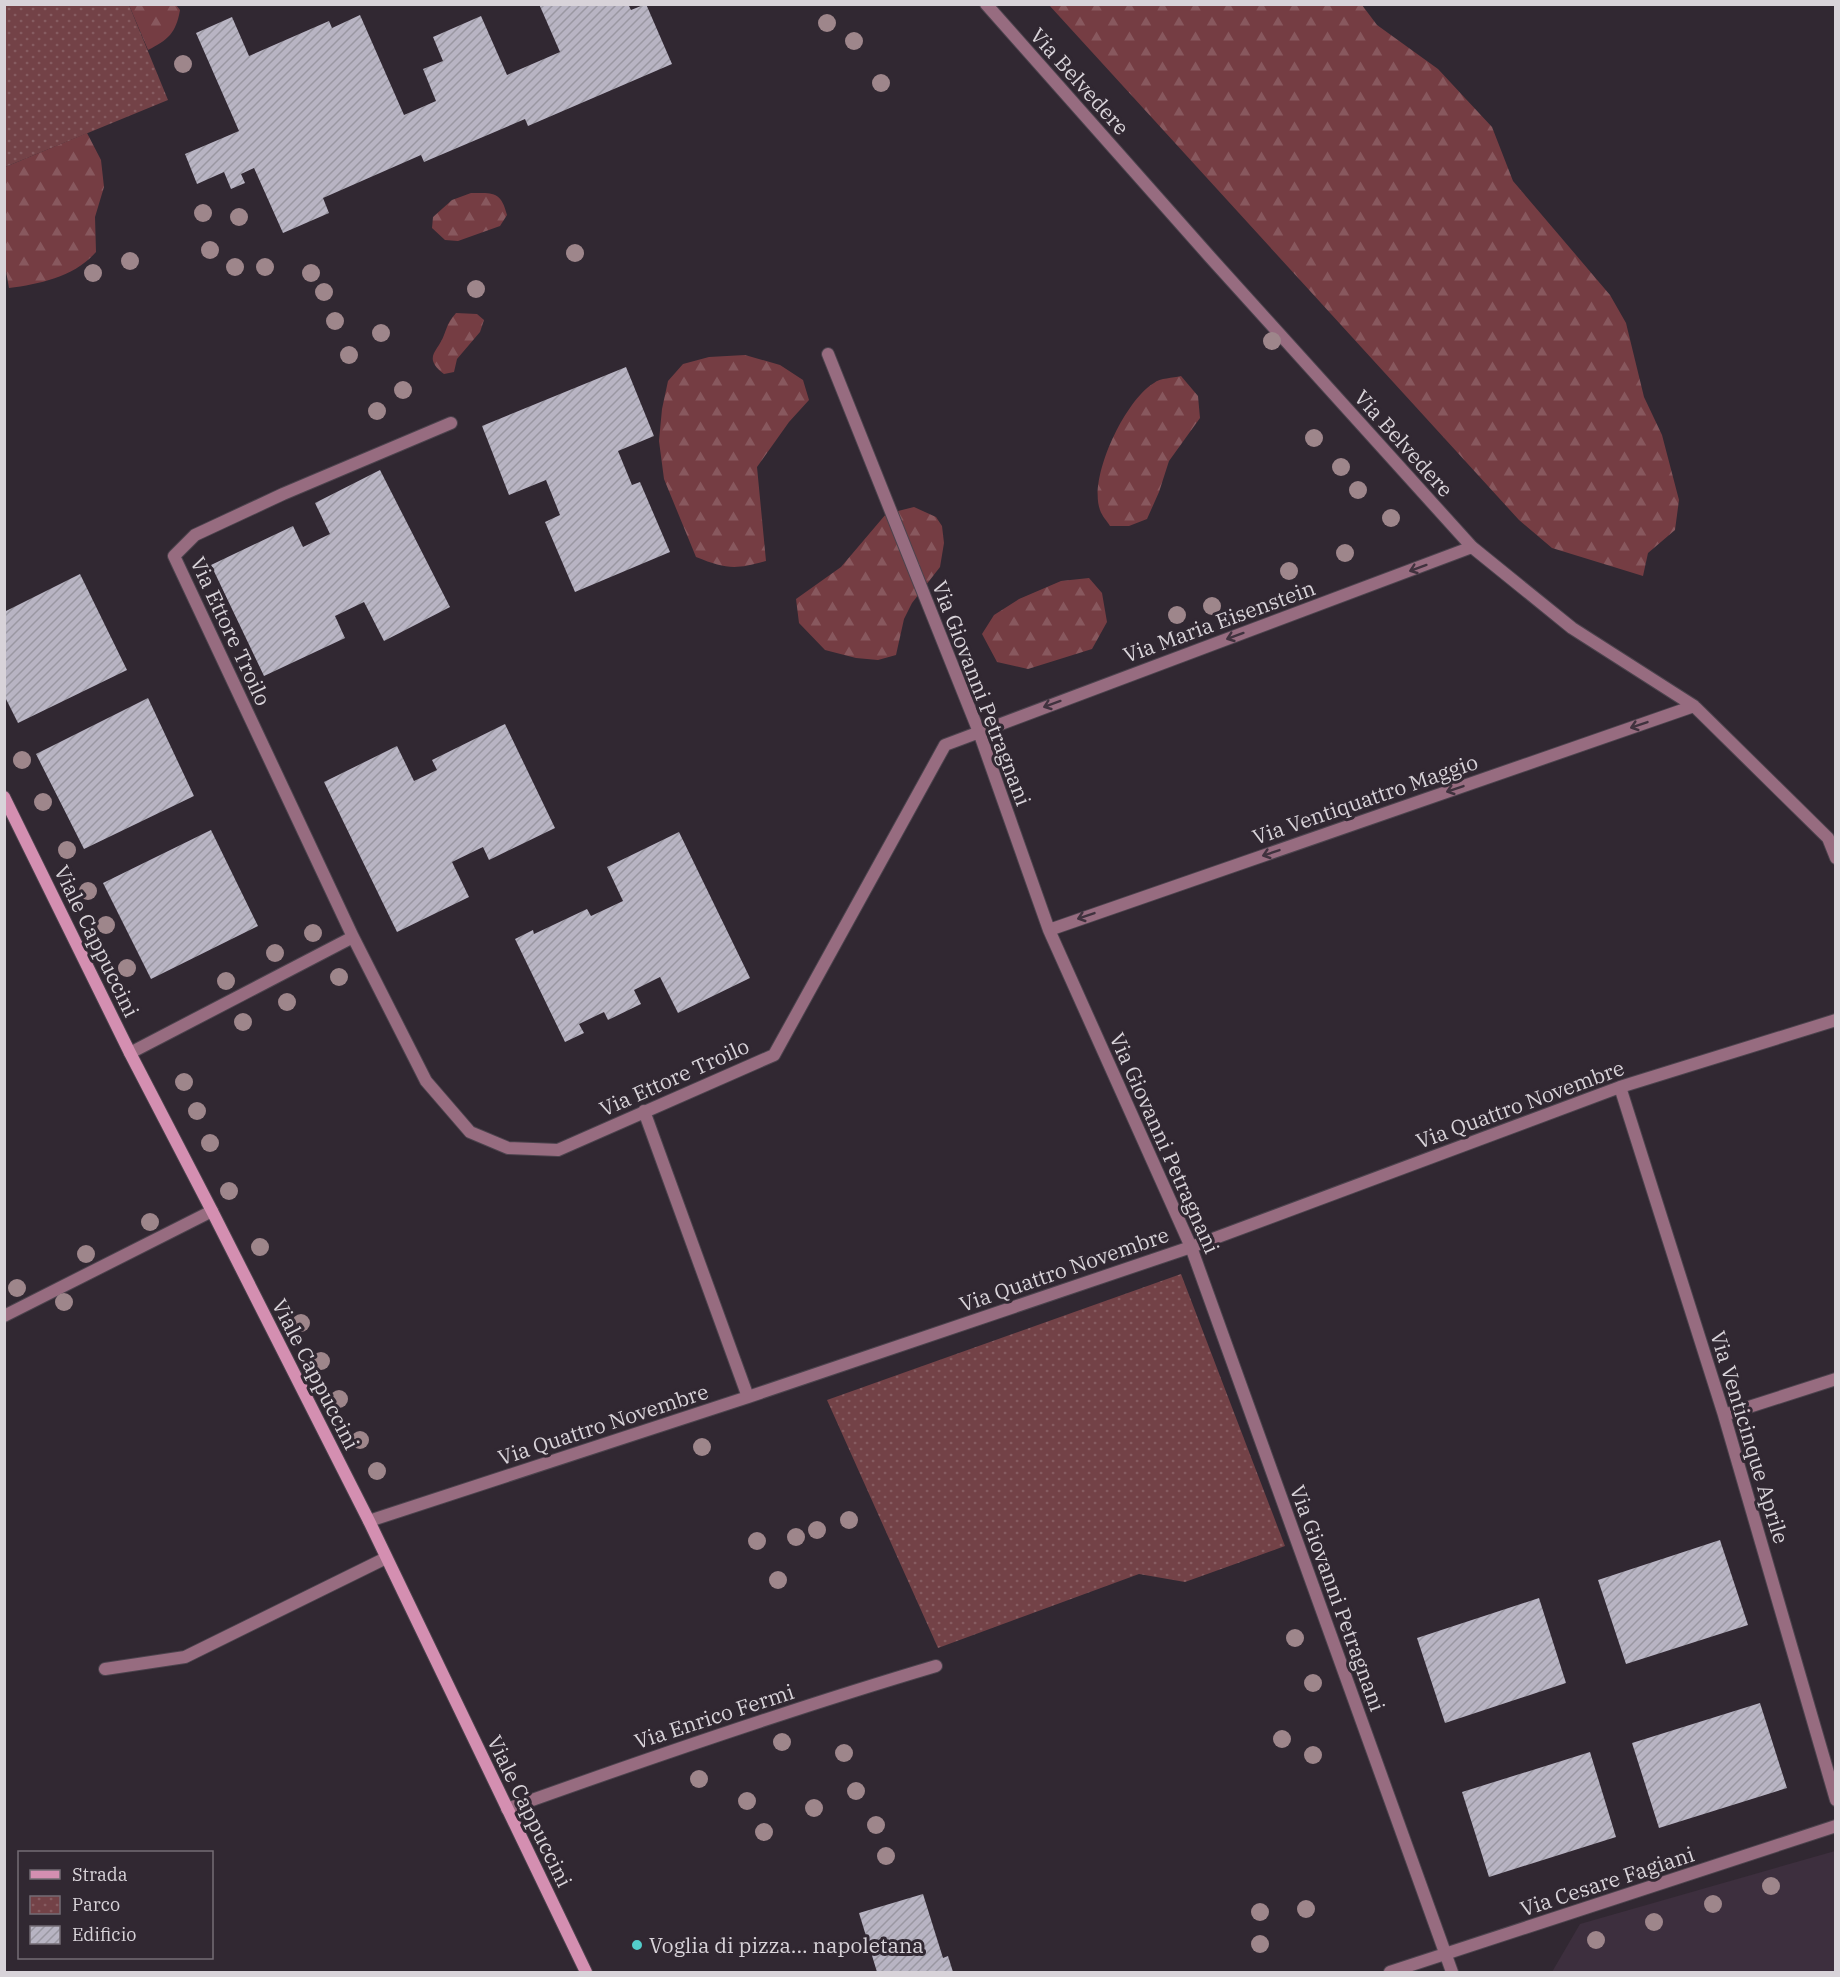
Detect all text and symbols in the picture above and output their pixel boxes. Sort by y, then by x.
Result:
street label: Via Belvedere [1024,21,1136,141]
street label: Via Belvedere [1348,383,1460,503]
street label: Via Ettore Troilo [184,552,278,710]
one-way arrow [1409,563,1427,574]
street label: Via Maria Eisenstein [1119,573,1319,669]
street label: Via Giovanni Petragnani [926,576,1038,810]
one-way arrow [1226,631,1245,642]
one-way arrow [1043,699,1062,710]
one-way arrow [1630,721,1649,732]
street label: Via Ventiquattro Maggio [1249,747,1481,851]
one-way arrow [1446,784,1465,795]
one-way arrow [1262,848,1280,859]
street label: Viale Cappuccini [48,860,146,1022]
one-way arrow [1077,912,1096,923]
street label: Via Giovanni Petragnani [1104,1028,1226,1258]
street label: Via Ettore Troilo [595,1031,753,1123]
street label: Via Quattro Novembre [1412,1053,1628,1155]
street label: Via Quattro Novembre [956,1220,1172,1318]
street label: Viale Cappuccini [266,1294,366,1454]
street label: Via Venticinque Aprile [1704,1327,1796,1547]
street label: Via Quattro Novembre [494,1377,712,1471]
street label: Via Giovanni Petragnani [1284,1481,1392,1715]
street label: Via Enrico Fermi [631,1677,797,1755]
street label: Viale Cappuccini [481,1730,579,1892]
street label: Via Cesare Fagiani [1516,1840,1698,1922]
legend [18,1851,213,1959]
text: Strada [72,1863,128,1886]
text: Parco [72,1893,120,1916]
text: Edificio [72,1923,136,1946]
place label: Voglia di pizza... napoletana [649,1931,924,1959]
marker: Voglia di pizza... napoletana [630,1938,644,1952]

